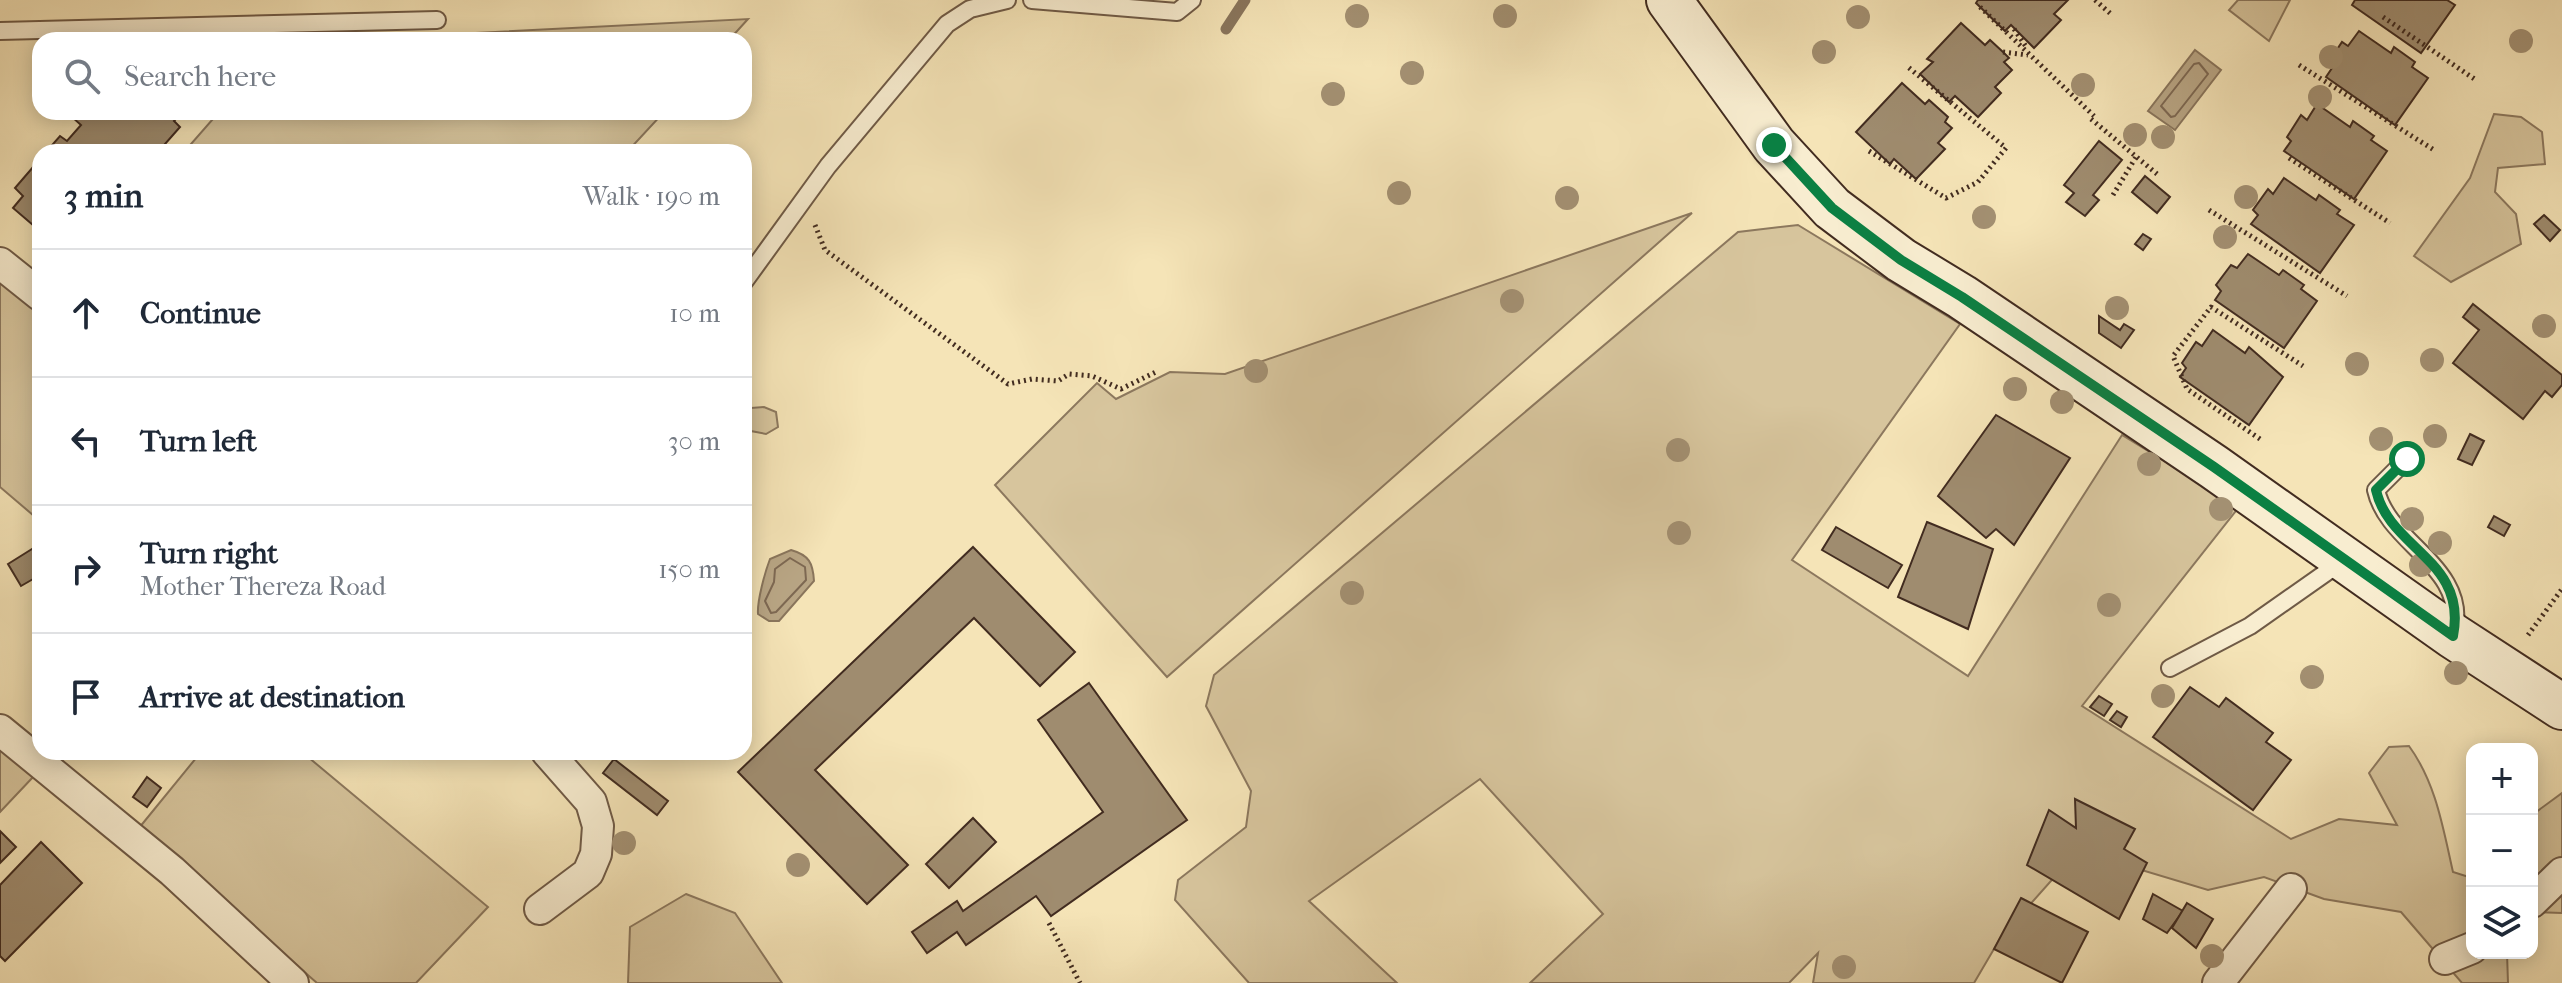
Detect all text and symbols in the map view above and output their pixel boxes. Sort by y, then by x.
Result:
search box [32,32,752,120]
icon: search [60,54,104,98]
text: Search here [124,59,276,94]
route end [1756,127,1792,163]
text: 3 min [64,176,143,216]
text: Walk · 190 m [583,181,720,212]
icon: ahead [64,291,108,335]
text: Continue [140,296,261,331]
text: 10 m [669,298,720,329]
icon: left [64,419,108,463]
text: Turn left [140,424,257,459]
text: 30 m [668,426,720,457]
route start [2389,441,2425,477]
text: Turn right [140,536,278,571]
icon: right [64,547,108,591]
text: 150 m [658,554,720,585]
text: Mother Thereza Road [140,571,386,602]
icon: arrive [64,675,108,719]
text: Arrive at destination [140,680,405,715]
map controls [2466,743,2538,959]
button: + [2466,743,2538,815]
button: − [2466,815,2538,887]
button: layers [2466,887,2538,959]

